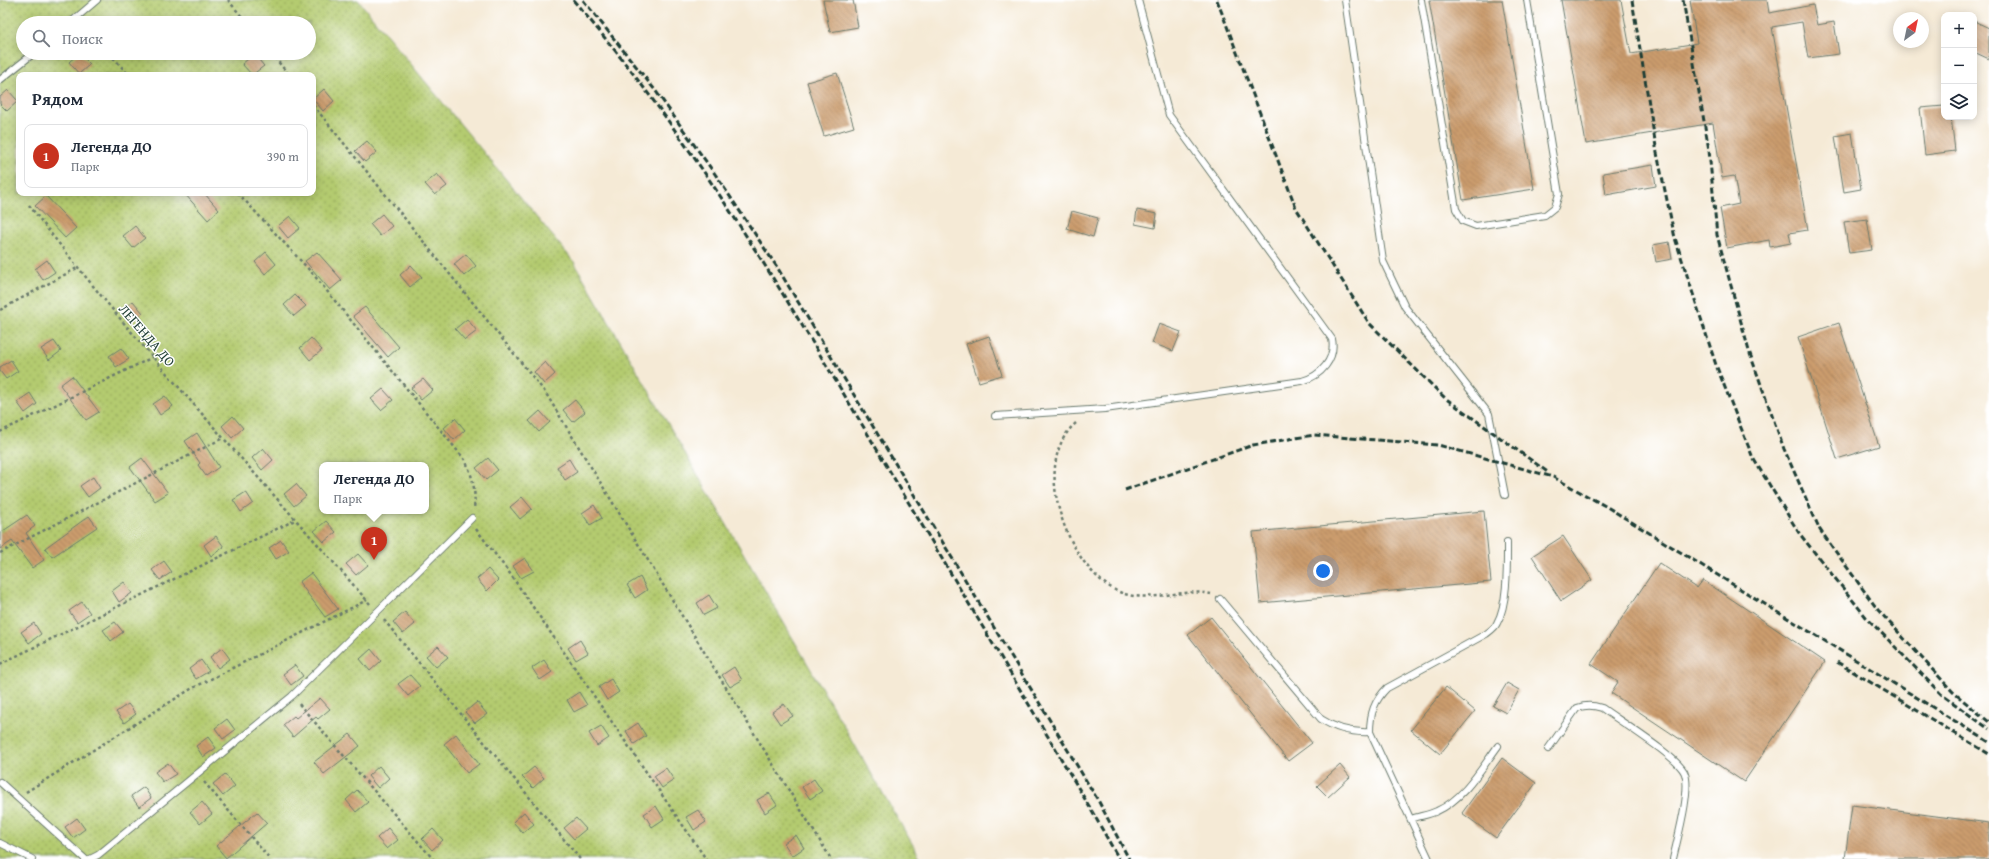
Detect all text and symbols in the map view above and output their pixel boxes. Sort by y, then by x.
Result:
north arrow [1893,12,1929,48]
map controls [1941,12,1977,120]
button: + [1941,12,1977,48]
search box [16,16,316,60]
icon: search [30,27,52,49]
text: Поиск [62,28,103,49]
button: − [1941,48,1977,84]
button: layers [1941,84,1977,120]
text: Рядом [32,86,83,111]
text: Легенда ДО [71,136,152,157]
text: 1 [43,147,49,166]
text: 390 m [267,147,299,166]
text: Парк [71,157,99,176]
street label: ЛЕГЕНДА ДО [114,299,180,371]
popup [319,462,429,514]
text: Легенда ДО [334,468,414,489]
text: Парк [334,489,362,508]
pin: 1 [361,527,387,560]
your location [1313,561,1333,581]

